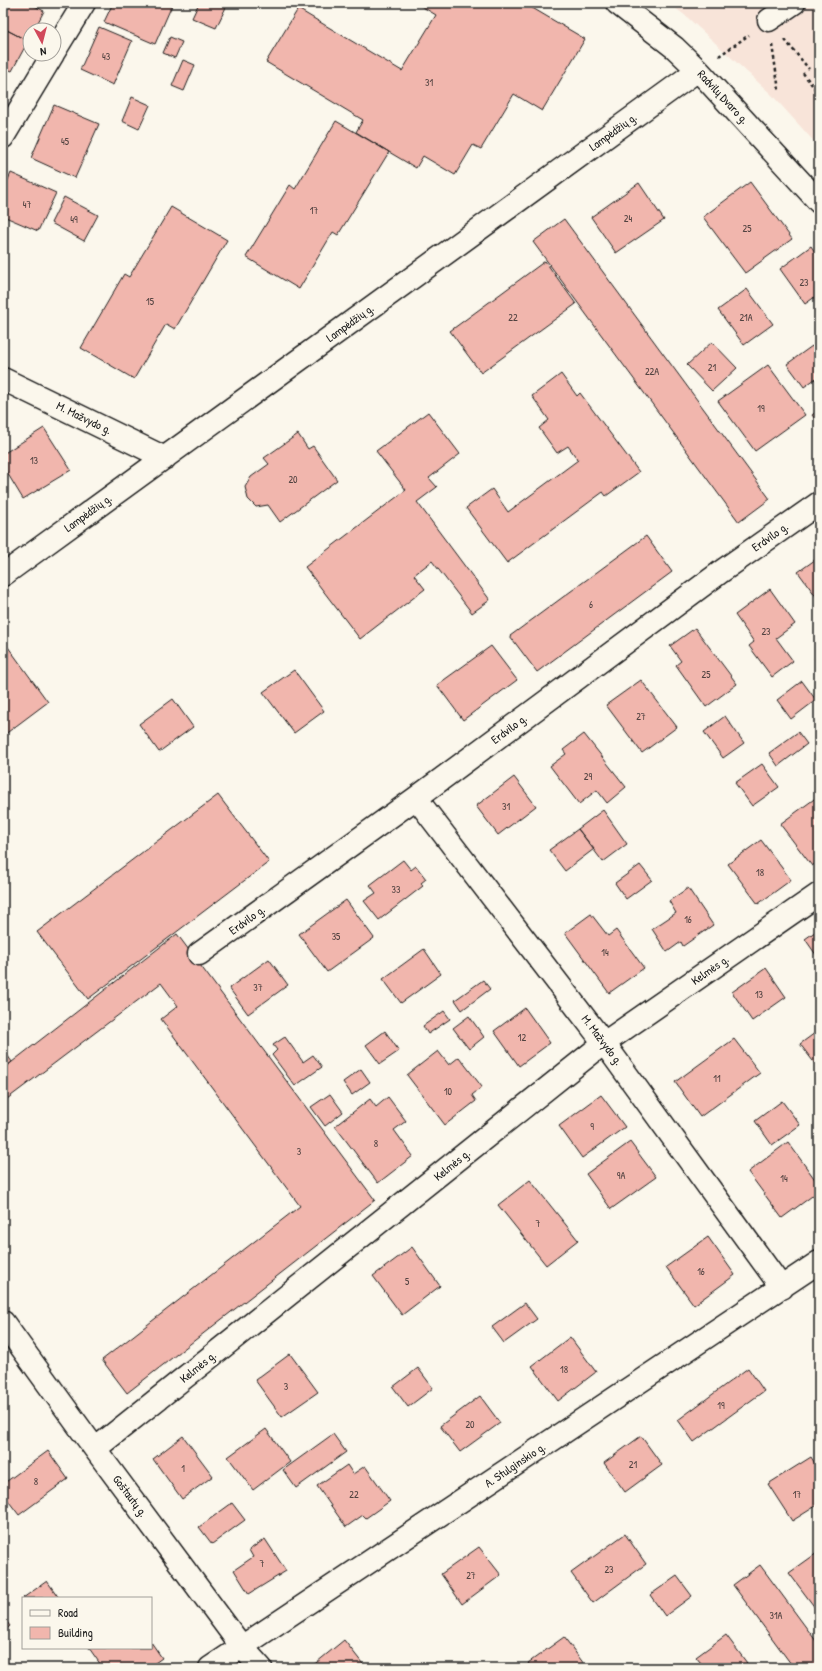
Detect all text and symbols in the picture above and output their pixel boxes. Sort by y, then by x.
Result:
north arrow [22,22,62,62]
text: N [39,45,47,59]
house number: 43 [102,50,111,63]
street label: Radvilų Dvaro g. [694,66,753,127]
house number: 31 [425,76,433,89]
street label: Lampėdžių g. [585,108,640,155]
house number: 45 [61,135,70,148]
house number: 47 [23,198,31,211]
house number: 17 [310,204,318,217]
house number: 24 [624,212,632,225]
house number: 49 [70,213,78,226]
house number: 25 [743,222,752,235]
house number: 23 [799,276,809,289]
house number: 15 [146,295,155,308]
street label: Lampėdžių g. [322,299,377,346]
house number: 22 [508,311,518,324]
house number: 21A [739,311,753,324]
house number: 21 [708,361,717,374]
house number: 22A [645,365,659,378]
street label: M. Mažvydo g. [54,397,115,438]
house number: 19 [757,402,765,415]
house number: 13 [30,454,39,467]
house number: 20 [288,473,298,486]
street label: Lampėdžių g. [60,489,115,536]
street label: Erdvilo g. [748,518,791,555]
house number: 6 [589,598,593,611]
house number: 23 [761,625,771,638]
house number: 25 [702,668,711,681]
street label: Erdvilo g. [487,710,530,748]
house number: 27 [636,710,646,723]
house number: 29 [584,770,593,783]
house number: 31 [502,800,510,813]
house number: 18 [756,866,764,879]
house number: 33 [392,883,401,896]
street label: Erdvilo g. [225,901,268,938]
house number: 16 [684,913,692,926]
house number: 35 [332,930,341,943]
house number: 14 [601,946,609,959]
street label: Kelmės g. [687,950,732,989]
house number: 37 [253,981,263,994]
house number: 13 [755,988,764,1001]
street label: M. Mažvydo g. [578,1011,627,1069]
house number: 12 [518,1031,526,1044]
house number: 11 [713,1072,721,1085]
house number: 10 [444,1085,453,1098]
house number: 9 [590,1120,594,1133]
house number: 8 [374,1137,378,1150]
house number: 3 [297,1145,302,1158]
street label: Kelmės g. [430,1145,474,1185]
house number: 9A [617,1169,625,1182]
house number: 14 [780,1172,788,1185]
house number: 7 [536,1217,541,1230]
house number: 16 [697,1265,705,1278]
house number: 5 [405,1275,410,1288]
street label: Kelmės g. [176,1347,220,1387]
house number: 18 [560,1363,568,1376]
house number: 3 [284,1380,289,1393]
house number: 19 [717,1399,725,1412]
house number: 20 [465,1418,475,1431]
street label: A. Stulginskio g. [481,1438,549,1491]
house number: 21 [629,1458,638,1471]
house number: 1 [181,1462,185,1475]
street label: Goštautų g. [109,1471,152,1520]
house number: 8 [34,1475,38,1488]
house number: 22 [349,1488,359,1501]
house number: 17 [793,1488,801,1501]
house number: 7 [260,1557,265,1570]
house number: 23 [604,1563,614,1576]
house number: 27 [466,1569,476,1582]
legend [22,1597,152,1649]
text: Road [58,1604,78,1621]
house number: 31A [770,1609,783,1622]
text: Building [58,1624,93,1641]

